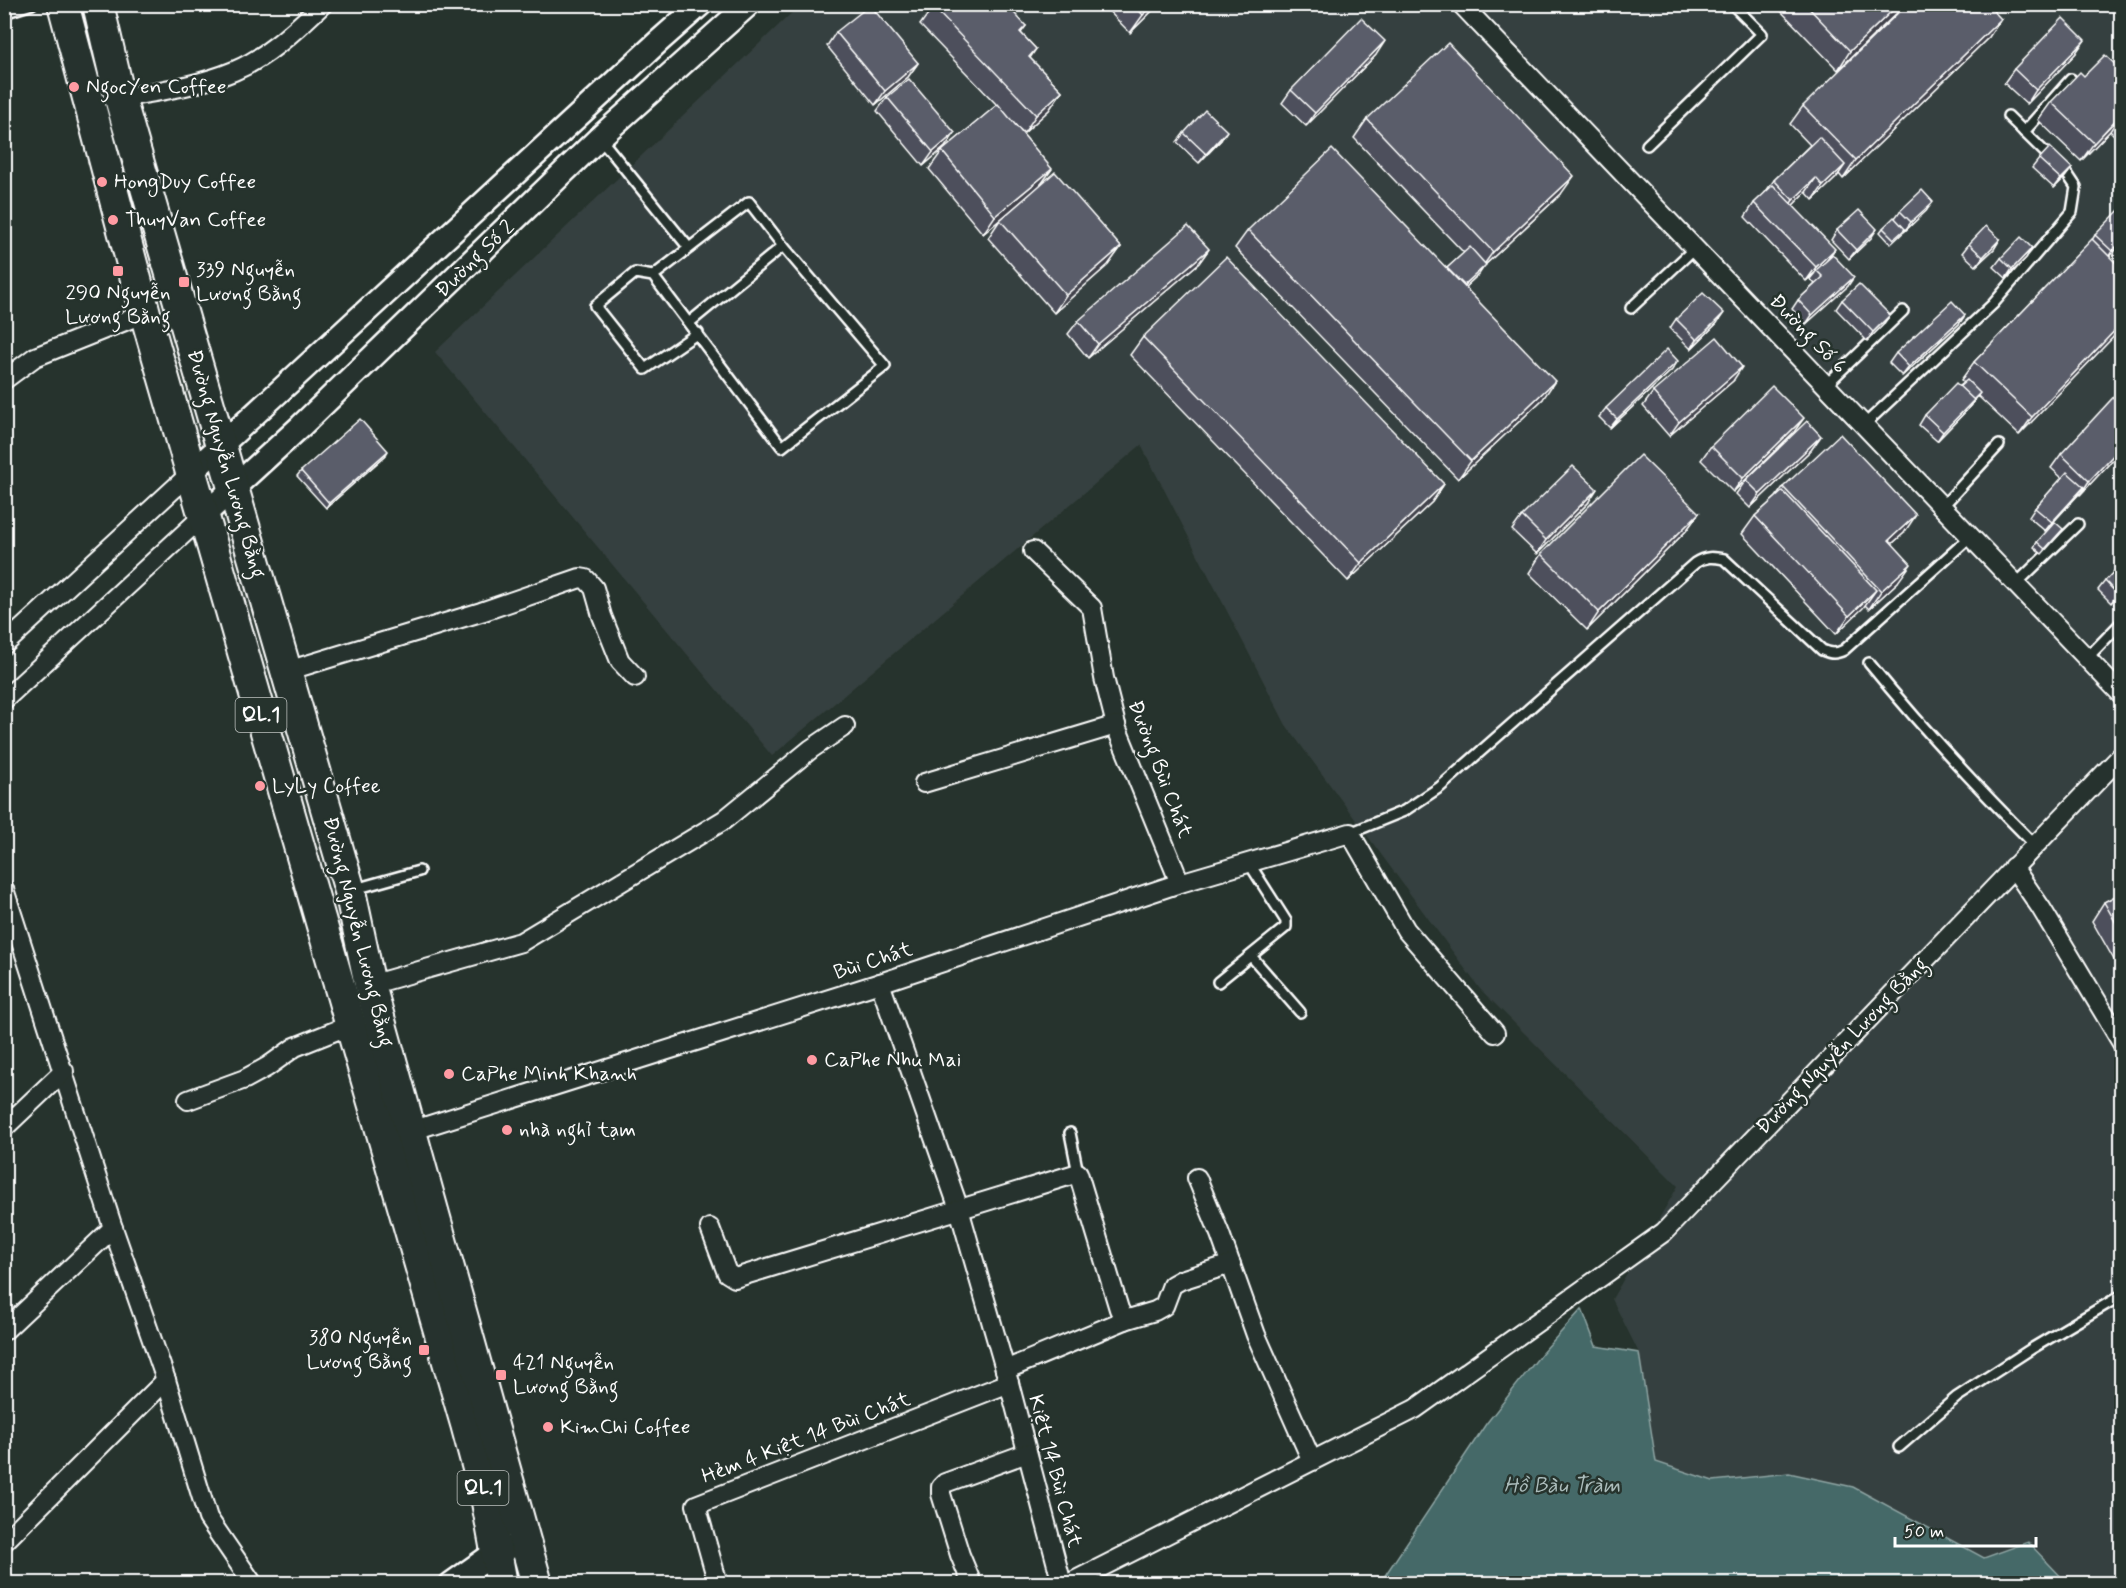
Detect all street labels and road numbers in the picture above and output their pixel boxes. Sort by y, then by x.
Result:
street label: Đường Số 2 [429,214,522,305]
street label: Đường Số 6 [1761,288,1853,381]
street label: Đường Nguyễn Lương Bằng [178,346,272,582]
street label: Đường Bùi Chát [1119,696,1199,843]
road number: QL.1 [236,698,286,732]
street label: Đường Nguyễn Lương Bằng [314,814,400,1051]
street label: Bùi Chát [830,935,917,987]
street label: Đường Nguyễn Lương Bằng [1750,951,1936,1142]
street label: Hẻm 4 Kiệt 14 Bùi Chát [698,1385,915,1491]
street label: Kiệt 14 Bùi Chát [1021,1391,1089,1551]
road number: QL.1 [458,1471,508,1505]

